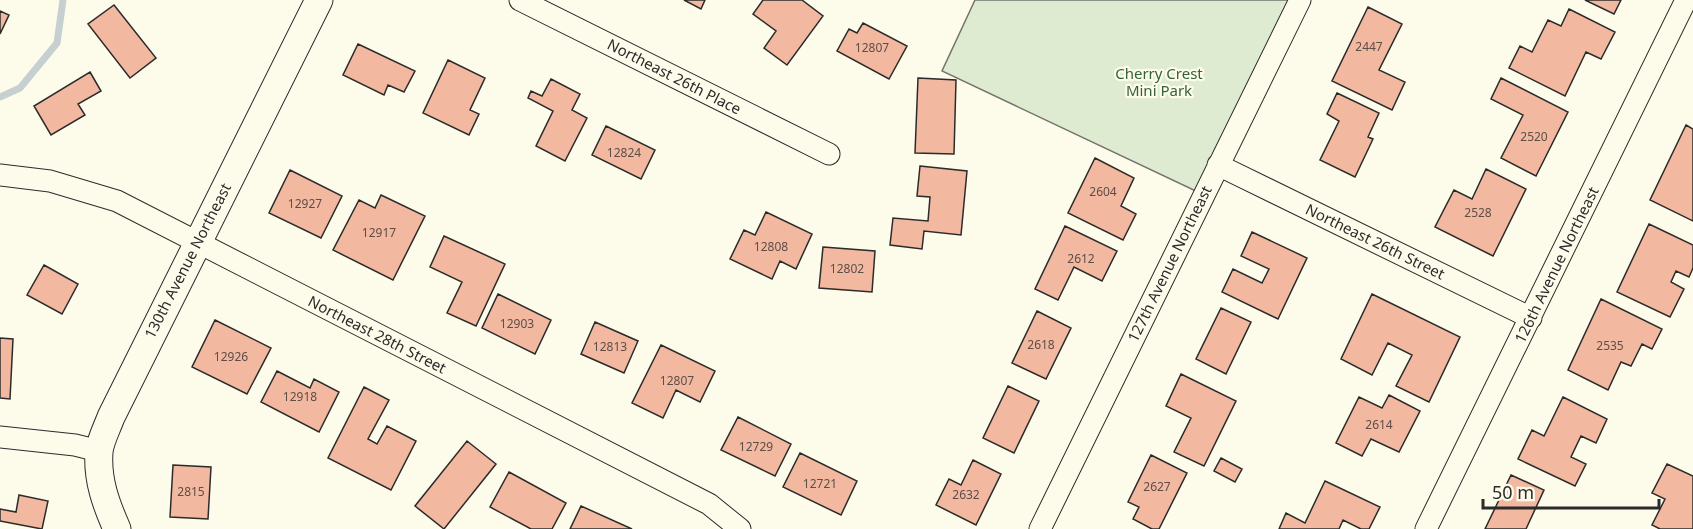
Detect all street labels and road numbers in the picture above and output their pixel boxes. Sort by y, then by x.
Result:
street label: Northeast 26th Place [604,34,745,119]
street label: 130th Avenue Northeast [139,179,235,342]
street label: 127th Avenue Northeast [1122,181,1216,345]
street label: 126th Avenue Northeast [1509,182,1603,346]
street label: Northeast 26th Street [1303,199,1449,284]
street label: Northeast 28th Street [305,291,450,378]

